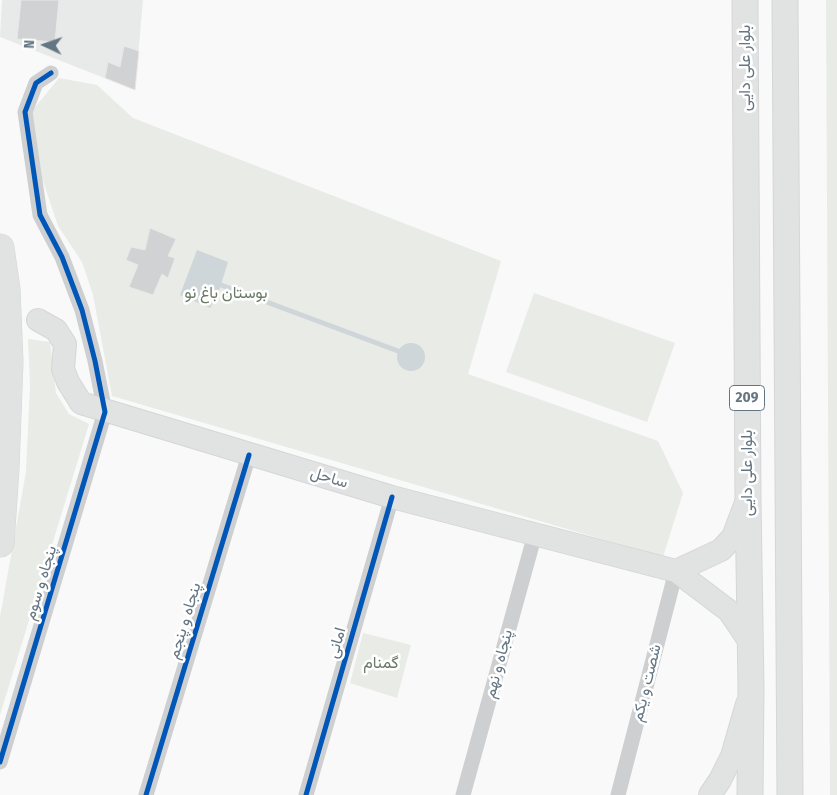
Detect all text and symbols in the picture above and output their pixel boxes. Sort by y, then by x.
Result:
north arrow [20,20,70,70]
street label: بلوار علی دایی [736,25,756,111]
text: N [21,40,38,49]
park label: بوستان باغ نو [185,284,267,304]
road number: 209 [730,386,764,410]
street label: بلوار علی دایی [738,430,758,516]
street label: ساحل [308,463,350,493]
street label: پنجاه و سوم [21,543,61,623]
street label: پنجاه و پنجم [164,580,206,662]
street label: امانی [323,625,351,661]
street label: پنجاه و نهم [481,628,517,700]
street label: شصت و یکم [628,642,666,724]
park label: گمنام [363,654,399,674]

